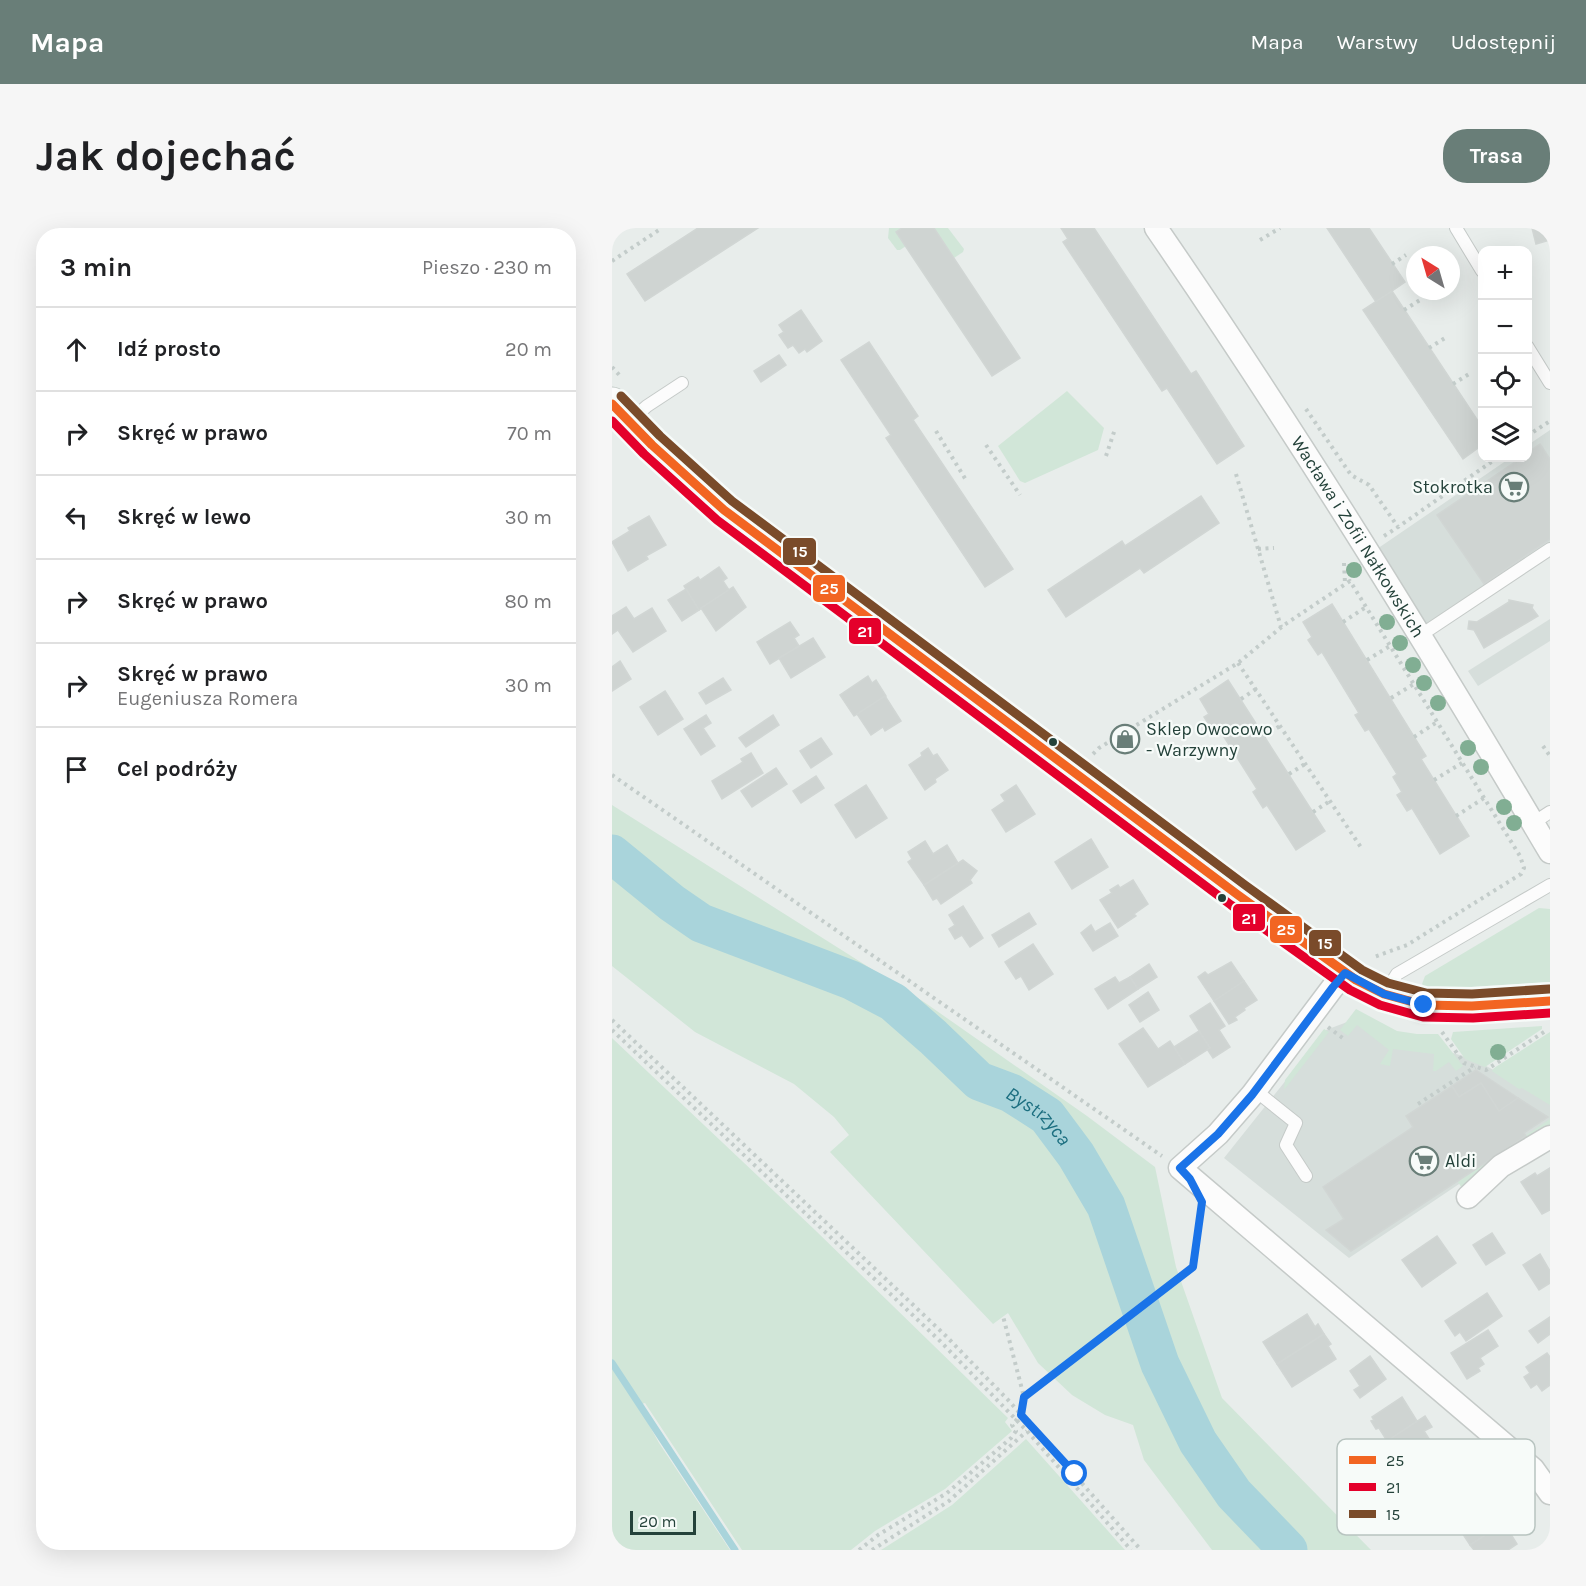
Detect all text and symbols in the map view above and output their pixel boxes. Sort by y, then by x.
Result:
text: Mapa [30,26,104,59]
text: Mapa [1250,30,1304,54]
text: Warstwy [1337,30,1418,54]
text: Udostępnij [1451,30,1556,54]
button: Trasa [1443,129,1550,183]
text: Jak dojechać [36,131,296,181]
north arrow [1406,246,1460,300]
map controls [1478,246,1532,462]
button: + [1478,246,1532,300]
text: 3 min [60,252,132,283]
text: Pieszo · 230 m [422,256,552,279]
button: − [1478,300,1532,354]
icon: ahead [60,333,93,366]
text: Idź prosto [117,336,221,362]
text: 20 m [505,338,552,361]
button: locate [1478,354,1532,408]
button: layers [1478,408,1532,462]
icon: right [60,417,93,450]
text: Skręć w prawo [117,420,268,446]
text: 70 m [507,422,552,445]
street label: Wacława i Zofii Nałkowskich [1287,432,1430,642]
supermarket icon: Stokrotka [1498,471,1530,503]
place label: Stokrotka [1412,476,1493,498]
icon: left [60,501,93,534]
text: Skręć w lewo [117,504,251,530]
text: 30 m [505,506,552,529]
line badge: 15 [782,537,817,566]
text: 15 [792,542,808,561]
line badge: 25 [812,574,846,603]
text: 25 [820,579,839,598]
icon: right [60,585,93,618]
text: Skręć w prawo [117,588,268,614]
text: 80 m [504,590,552,613]
line badge: 21 [848,617,882,645]
text: 21 [857,622,873,641]
text: Skręć w prawo [117,661,268,687]
icon: right [60,669,93,702]
text: 30 m [505,674,552,697]
text: Eugeniusza Romera [117,687,298,710]
place label: Sklep Owocowo - Warzywny [1146,718,1273,761]
shop icon: Sklep Owocowo - Warzywny [1109,723,1141,755]
unlabelled marker [1047,736,1059,748]
icon: arrive [60,753,93,786]
text: Cel podróży [117,756,237,782]
unlabelled marker [1216,892,1228,904]
line badge: 21 [1232,903,1266,932]
text: 21 [1241,909,1257,928]
line badge: 25 [1269,915,1303,944]
text: 25 [1277,920,1296,939]
line badge: 15 [1308,929,1342,957]
text: 15 [1317,934,1333,953]
route end [1410,991,1436,1017]
water label: Bystrzyca [1002,1081,1076,1150]
supermarket icon: Aldi [1408,1145,1440,1177]
place label: Aldi [1445,1150,1476,1172]
legend [1337,1439,1535,1535]
text: 25 [1386,1451,1404,1470]
route start [1061,1460,1087,1486]
text: 21 [1386,1478,1401,1497]
text: 15 [1386,1505,1400,1524]
scale bar [630,1508,696,1536]
text: 20 m [639,1512,677,1531]

